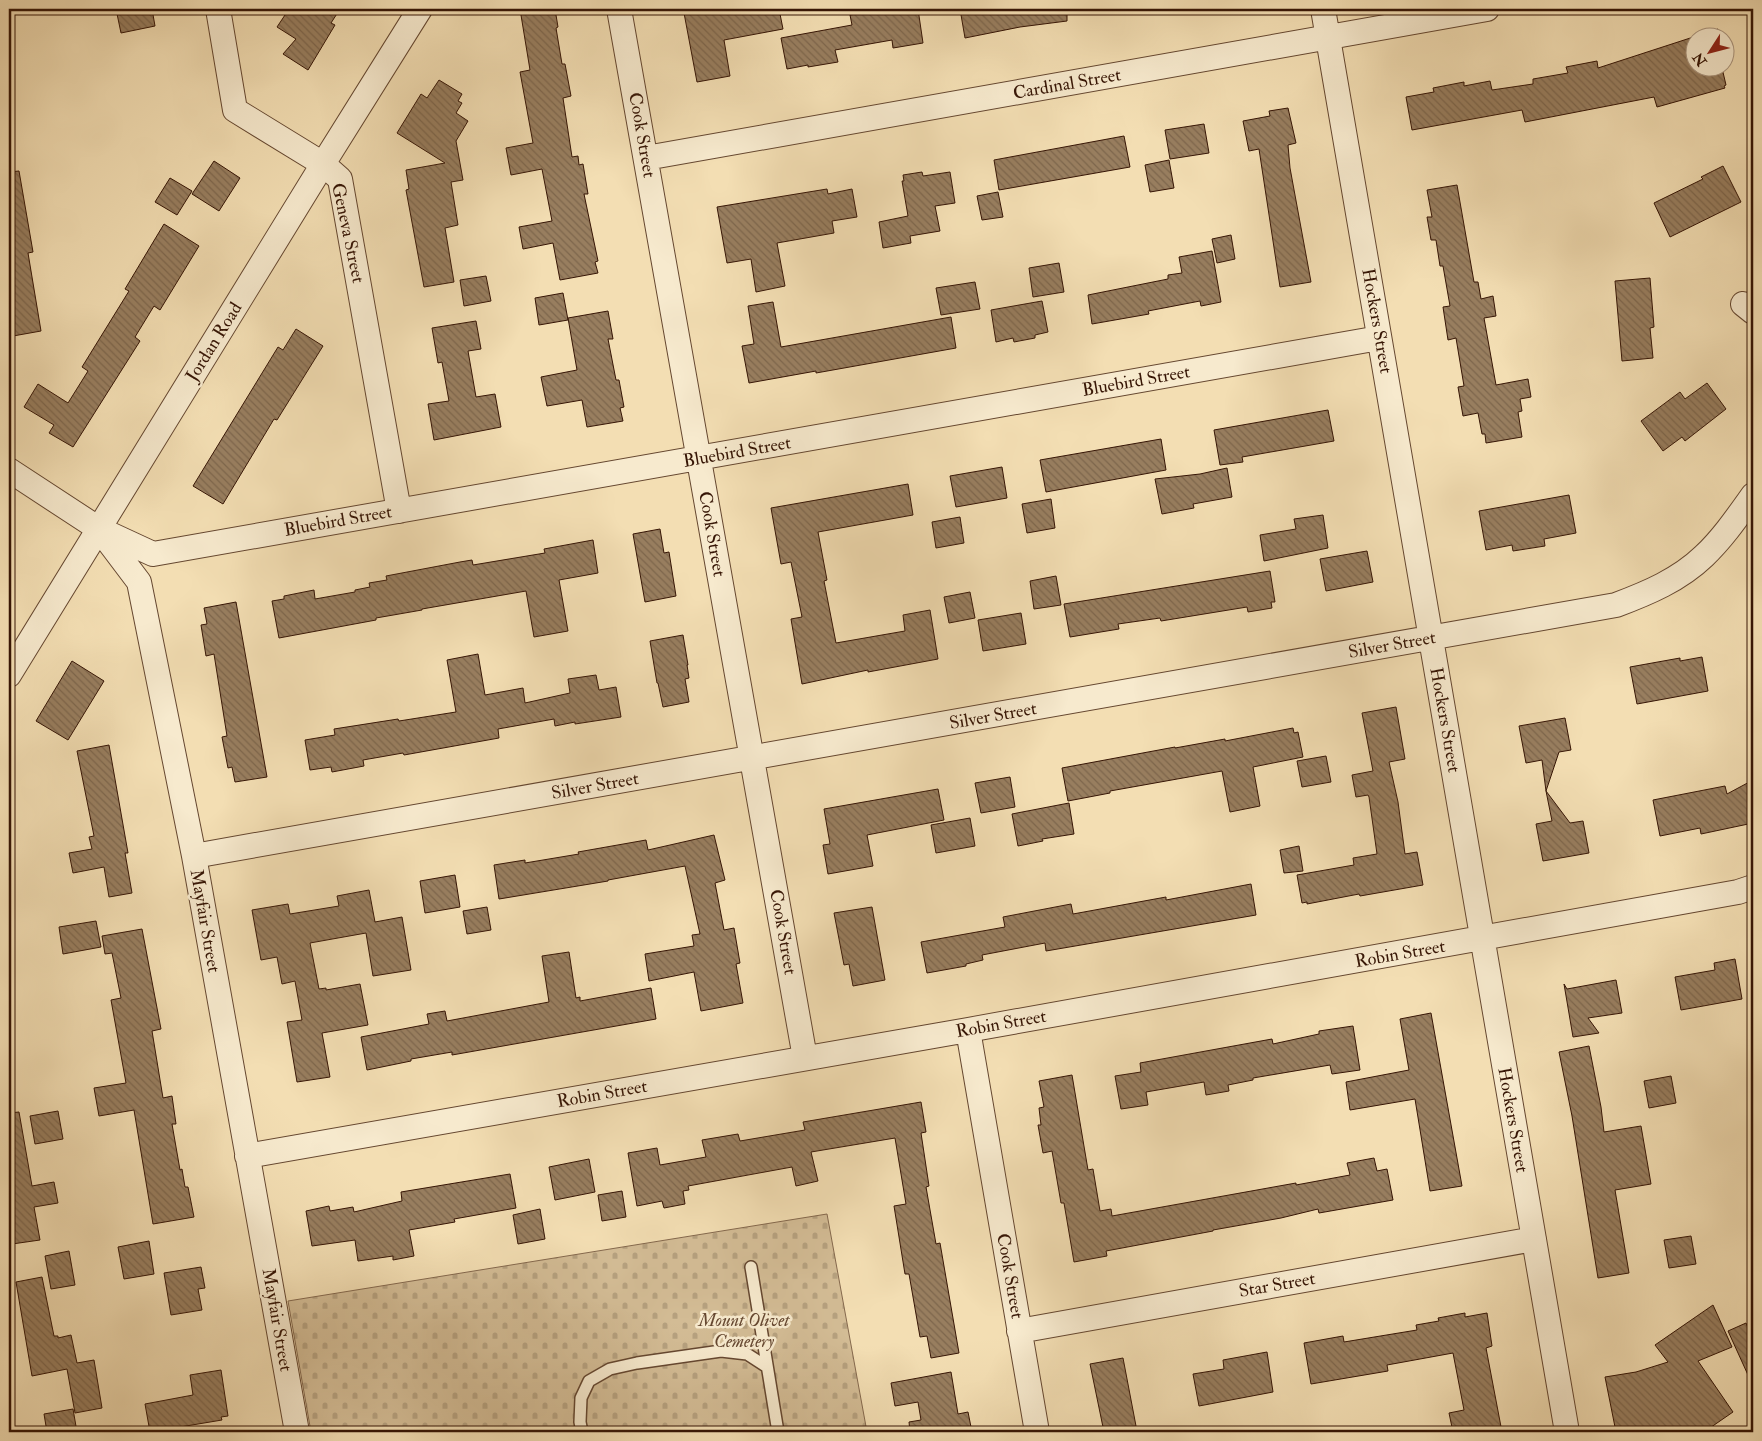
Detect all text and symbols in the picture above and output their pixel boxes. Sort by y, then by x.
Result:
north arrow [1684,28,1734,78]
text: N [1689,49,1711,70]
street label: Cardinal Street [1011,63,1123,105]
street label: Cook Street [623,91,661,180]
street label: Geneva Street [326,181,370,285]
street label: Hockers Street [1356,267,1398,376]
street label: Jordan Road [180,298,247,387]
street label: Bluebird Street [1080,360,1192,402]
street label: Bluebird Street [681,431,793,473]
street label: Cook Street [693,490,731,579]
street label: Bluebird Street [282,500,394,542]
street label: Silver Street [1347,626,1438,664]
street label: Hockers Street [1424,666,1466,775]
street label: Silver Street [948,697,1039,735]
street label: Silver Street [550,767,641,805]
street label: Mayfair Street [185,868,225,975]
street label: Cook Street [764,888,802,977]
street label: Robin Street [1353,935,1447,973]
street label: Robin Street [954,1005,1048,1043]
street label: Hockers Street [1492,1066,1534,1175]
street label: Robin Street [555,1075,649,1113]
street label: Cook Street [991,1232,1029,1321]
street label: Mayfair Street [257,1267,297,1374]
street label: Star Street [1237,1267,1317,1303]
park label: Mount Olivet Cemetery [698,1309,790,1353]

